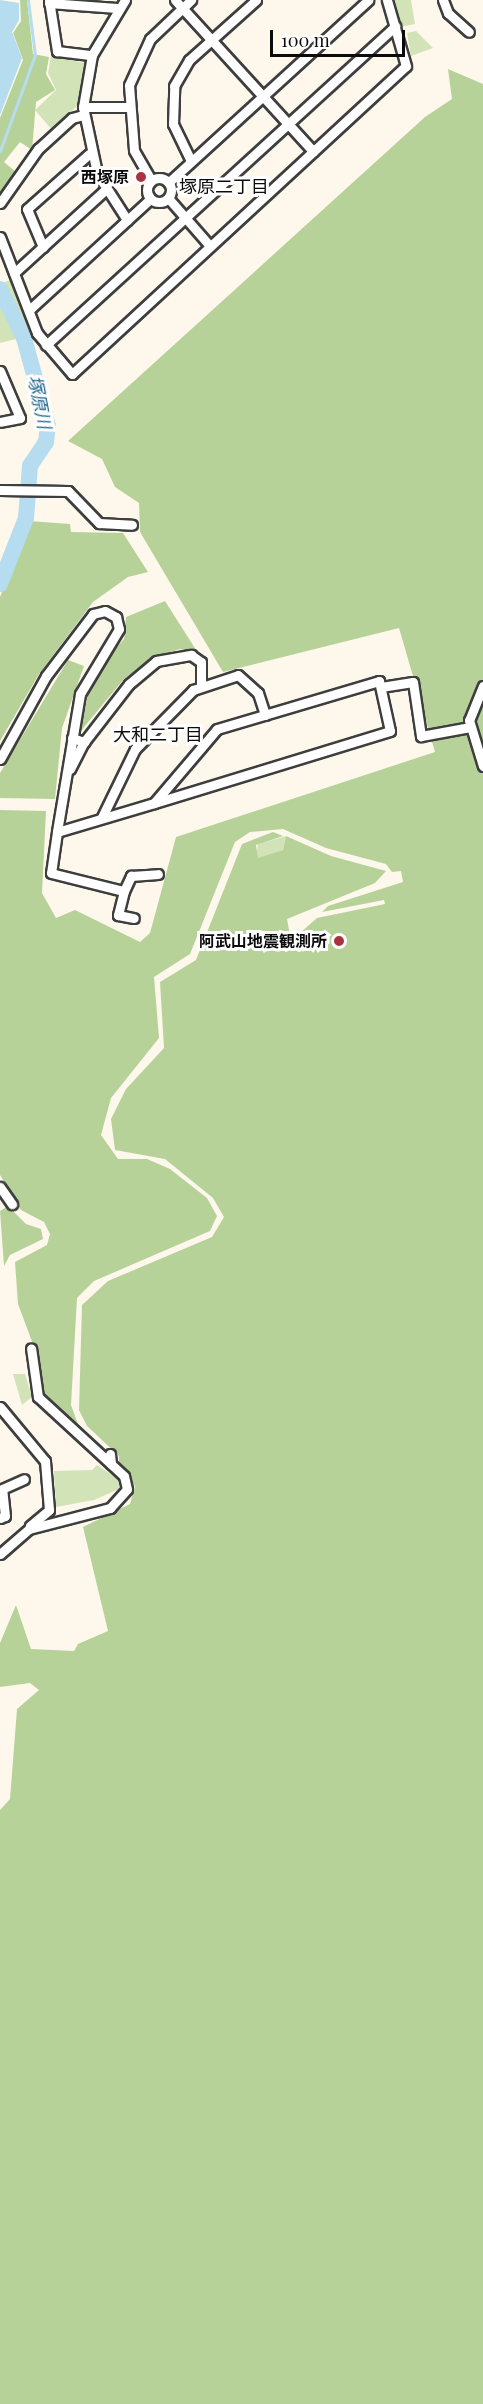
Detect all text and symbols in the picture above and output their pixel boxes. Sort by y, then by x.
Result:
scale bar [273,18,408,56]
text: 100 m [281,28,330,52]
place label: 西塚原 [81,167,129,187]
marker: 西塚原 [134,170,148,184]
district label: 塚原二丁目 [179,175,269,197]
water label: 塚原川 [24,373,56,431]
district label: 大和二丁目 [113,723,203,745]
place label: 阿武山地震観測所 [199,931,327,951]
marker: 阿武山地震観測所 [332,934,346,948]

